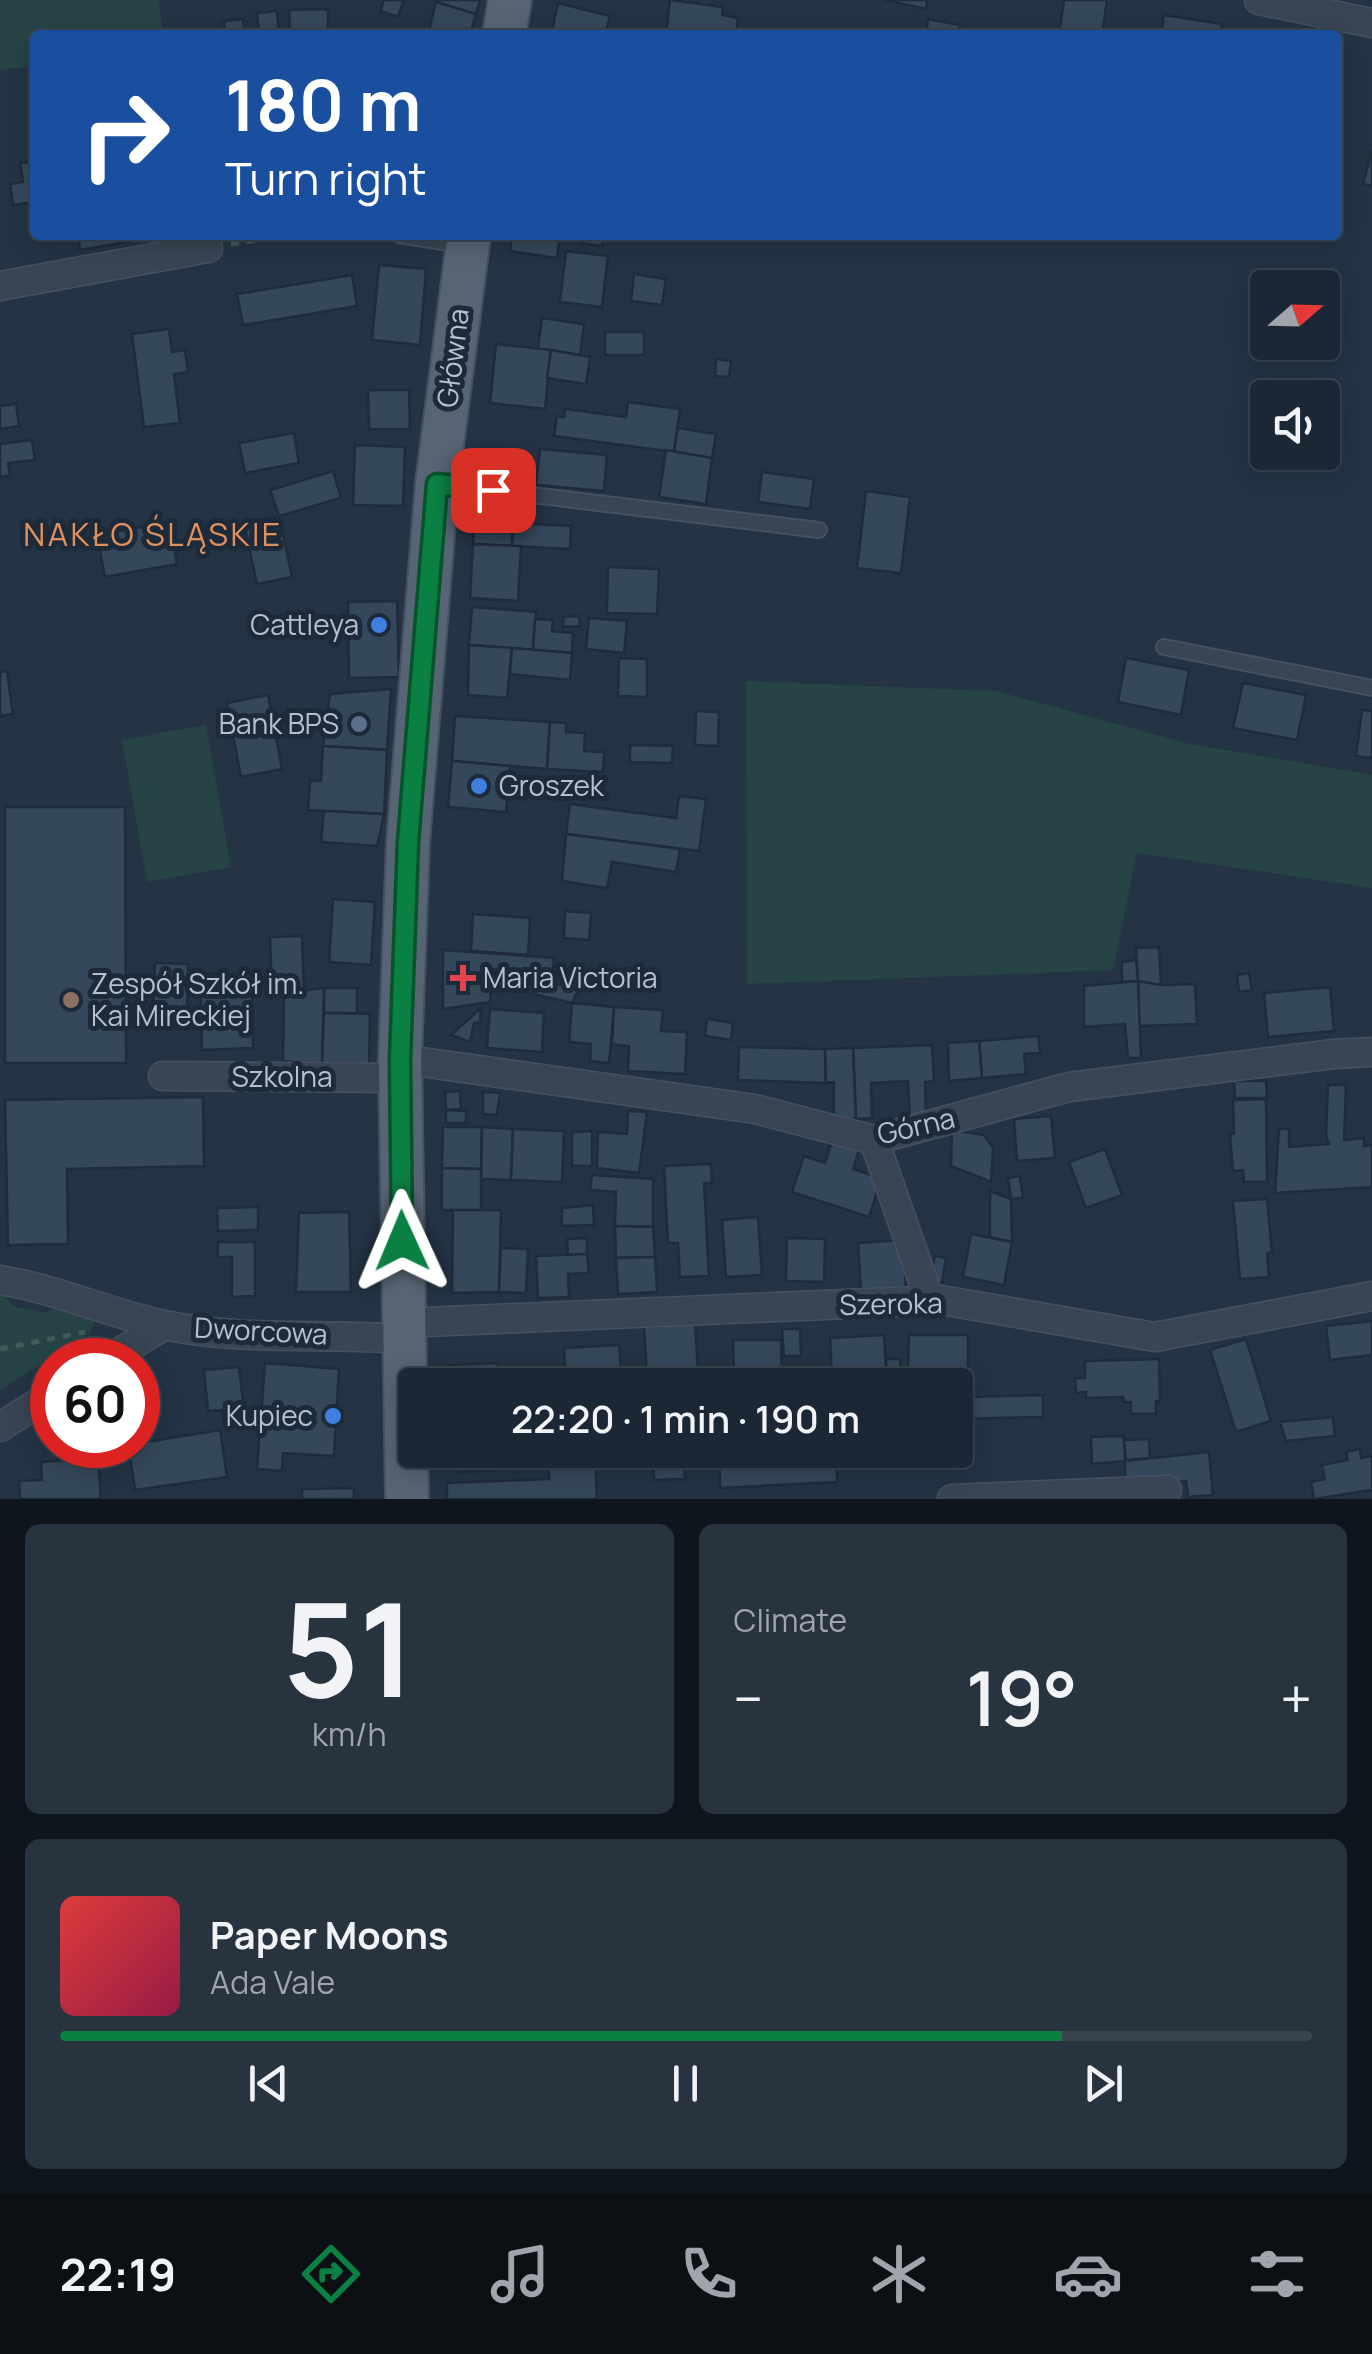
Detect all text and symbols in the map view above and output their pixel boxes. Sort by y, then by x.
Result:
text: 180 m [225,56,422,152]
icon: right [60,70,190,200]
text: Turn right [225,147,426,209]
north arrow [1250,270,1340,360]
map controls [1250,270,1340,470]
street label: Główna [427,306,477,410]
button: sound [1250,380,1340,470]
pin [451,448,536,533]
icon: arrive [466,463,521,518]
district label: NAKŁO ŚLĄSKIE [23,512,283,556]
place label: Cattleya [250,605,359,643]
marker: Cattleya [368,614,390,636]
place label: Bank BPS [219,704,339,742]
marker: Bank BPS [348,713,370,735]
place label: Groszek [499,766,605,804]
marker: Groszek [468,775,490,797]
place label: Maria Victoria [483,958,658,996]
place label: Zespół Szkół im. Kai Mireckiej [91,964,304,1034]
marker: Maria Victoria [452,967,474,989]
marker: Zespół Szkół im. Kai Mireckiej [60,989,82,1011]
street label: Szkolna [232,1057,332,1095]
street label: Górna [873,1098,958,1152]
position arrow [350,1189,454,1293]
street label: Szeroka [839,1283,943,1323]
street label: Dworcowa [193,1308,329,1352]
speed limit sign: 60 [30,1338,160,1468]
text: 22:20 · 1 min · 190 m [511,1392,860,1444]
place label: Kupiec [226,1396,313,1434]
marker: Kupiec [322,1405,344,1427]
text: 51 [283,1558,416,1736]
text: Climate [734,1598,847,1642]
text: 19° [966,1646,1078,1749]
text: − [734,1660,763,1736]
text: + [1280,1660,1312,1736]
text: km/h [312,1712,386,1756]
text: Paper Moons [210,1908,449,1960]
text: Ada Vale [210,1960,335,2004]
icon: previous [241,2056,296,2111]
icon: pause [658,2056,713,2111]
icon: next [1076,2056,1131,2111]
icon: directions [296,2239,366,2309]
icon: music [485,2239,555,2309]
icon: phone [674,2239,744,2309]
icon: climate [864,2239,934,2309]
icon: car [1053,2239,1123,2309]
icon: filters [1242,2239,1312,2309]
text: 22:19 [60,2243,176,2305]

